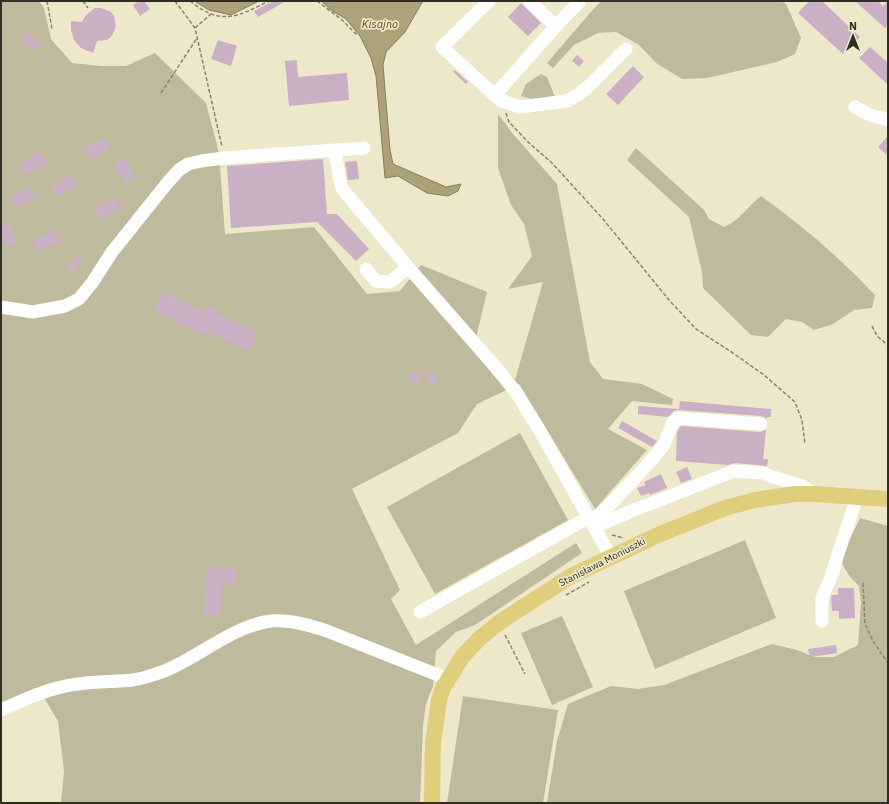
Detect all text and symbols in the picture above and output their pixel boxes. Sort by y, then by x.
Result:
north arrow [833,16,873,56]
water label: Kisajno [362,17,398,31]
text: N [849,19,857,33]
street label: Stanisława Moniuszki [556,534,648,590]

